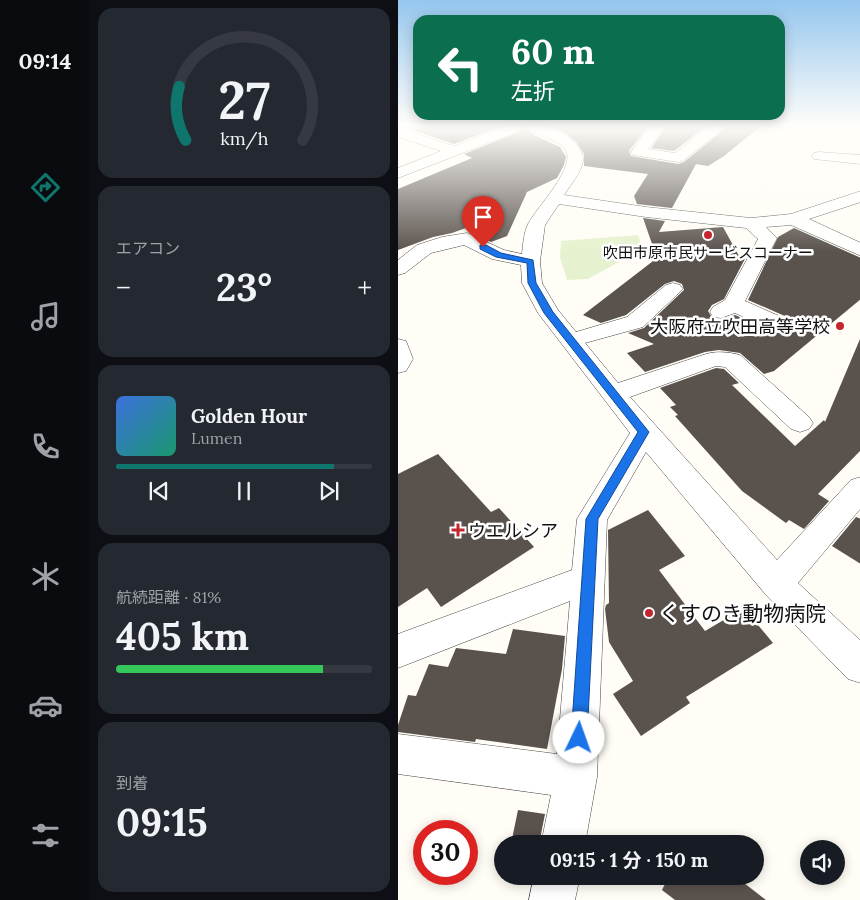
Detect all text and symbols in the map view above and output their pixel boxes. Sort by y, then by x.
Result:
text: 60 m [511,29,595,74]
icon: left [428,35,493,100]
text: 09:14 [18,47,72,75]
text: 27 [218,67,270,133]
text: 左折 [511,77,555,105]
text: km/h [220,127,268,150]
icon: directions [28,170,63,205]
pin [462,196,504,247]
icon: arrive [469,203,497,231]
marker: 吹田市原市民サービスコーナー [702,229,714,241]
text: エアコン [116,238,180,258]
place label: 吹田市原市民サービスコーナー [603,243,813,262]
text: 23° [216,263,272,311]
text: − [116,270,131,306]
text: + [357,270,372,306]
icon: music [28,299,63,334]
place label: 大阪府立吹田高等学校 [650,315,830,338]
marker: 大阪府立吹田高等学校 [834,320,846,332]
text: Golden Hour [191,404,307,428]
text: Lumen [191,428,243,448]
icon: phone [28,429,63,464]
icon: previous [145,477,173,505]
icon: pause [230,477,258,505]
icon: next [315,477,343,505]
place label: ウエルシア [468,519,558,542]
marker: ウエルシア [452,524,464,536]
icon: climate [28,559,63,594]
text: 航続距離 · 81% [116,587,221,607]
place label: くすのき動物病院 [659,600,826,627]
marker: くすのき動物病院 [643,607,655,619]
text: 405 km [116,612,249,660]
icon: car [28,688,63,723]
position arrow [552,711,604,763]
text: 到着 [116,773,148,793]
text: 09:15 [116,798,208,846]
icon: filters [28,818,63,853]
speed limit sign: 30 [413,820,478,885]
map controls [800,840,845,885]
button: sound [800,840,845,885]
text: 09:15 · 1 分 · 150 m [550,848,708,872]

